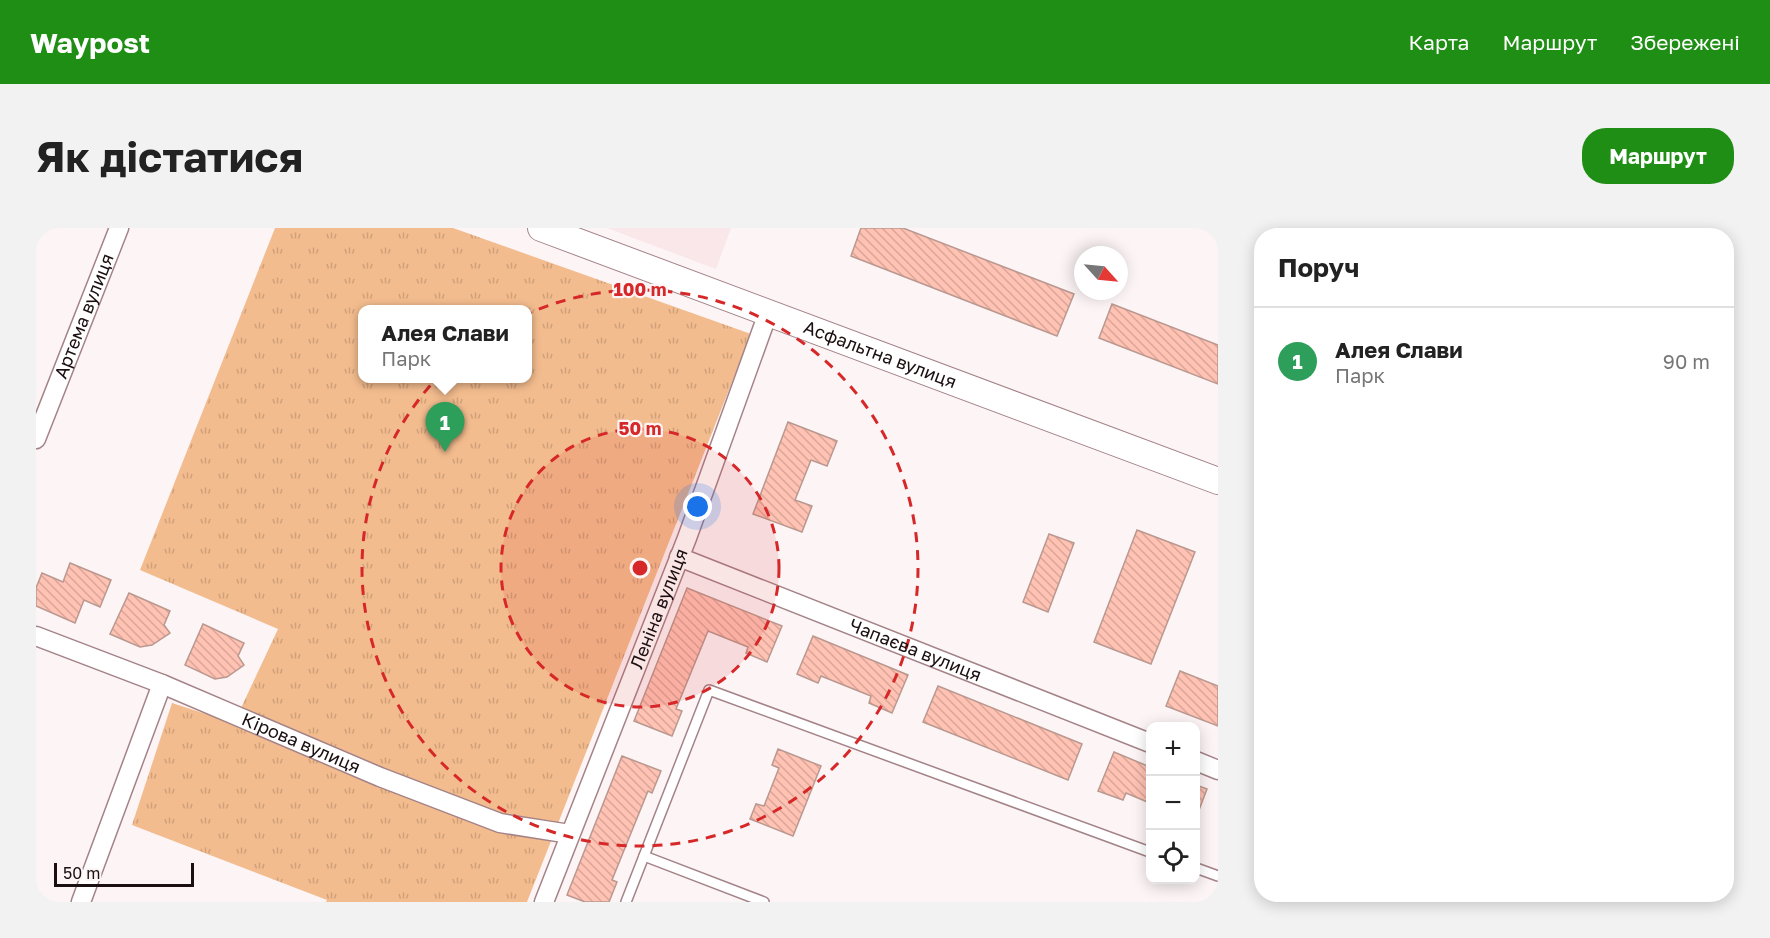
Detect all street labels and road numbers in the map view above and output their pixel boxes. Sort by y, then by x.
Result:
street label: Артема вулиця [49,250,118,381]
street label: Асфальтна вулиця [801,315,960,392]
street label: Леніна вулиця [625,545,692,672]
street label: Чапаєва вулиця [846,613,985,685]
street label: Кірова вулиця [239,707,364,777]

